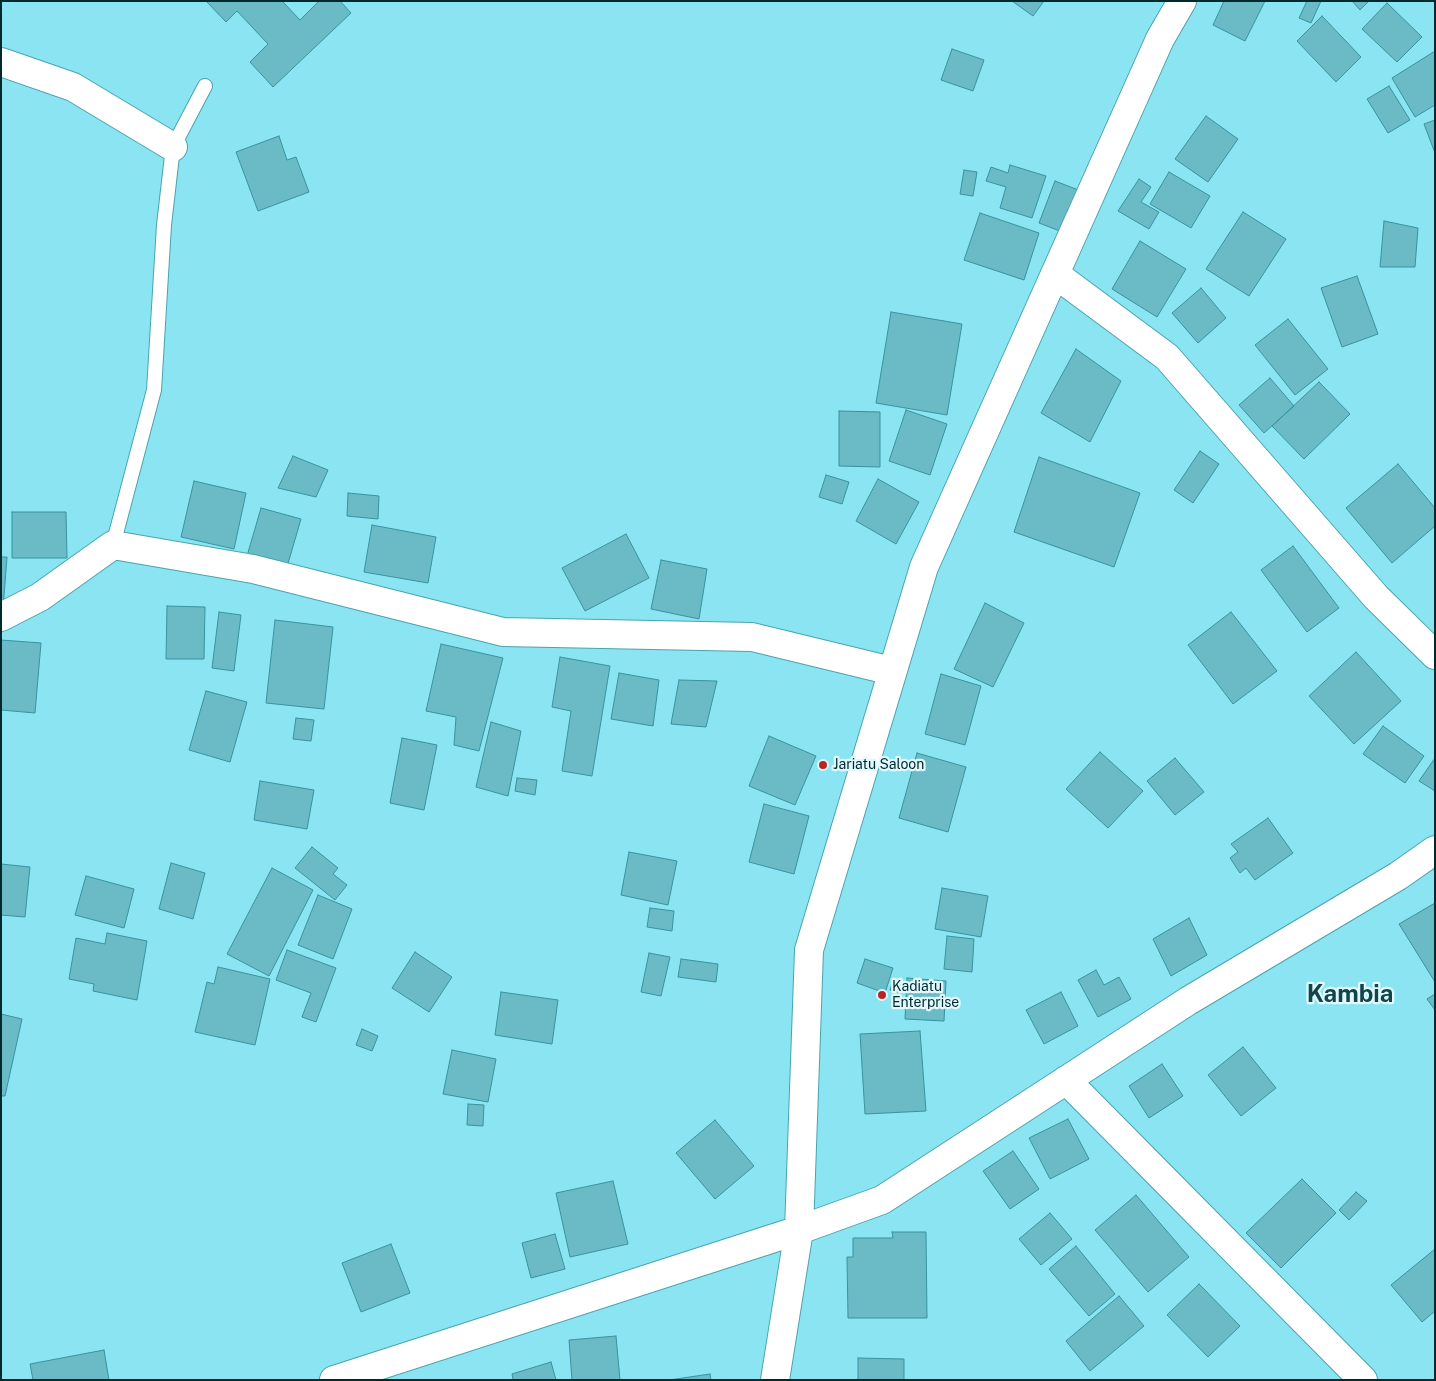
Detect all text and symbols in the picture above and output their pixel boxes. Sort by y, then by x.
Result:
place label: Jariatu Saloon [833,757,924,773]
marker: Jariatu Saloon [817,759,829,771]
place label: Kadiatu Enterprise [892,979,959,1012]
district label: Kambia [1307,981,1393,1009]
marker: Kadiatu Enterprise [876,989,888,1001]

